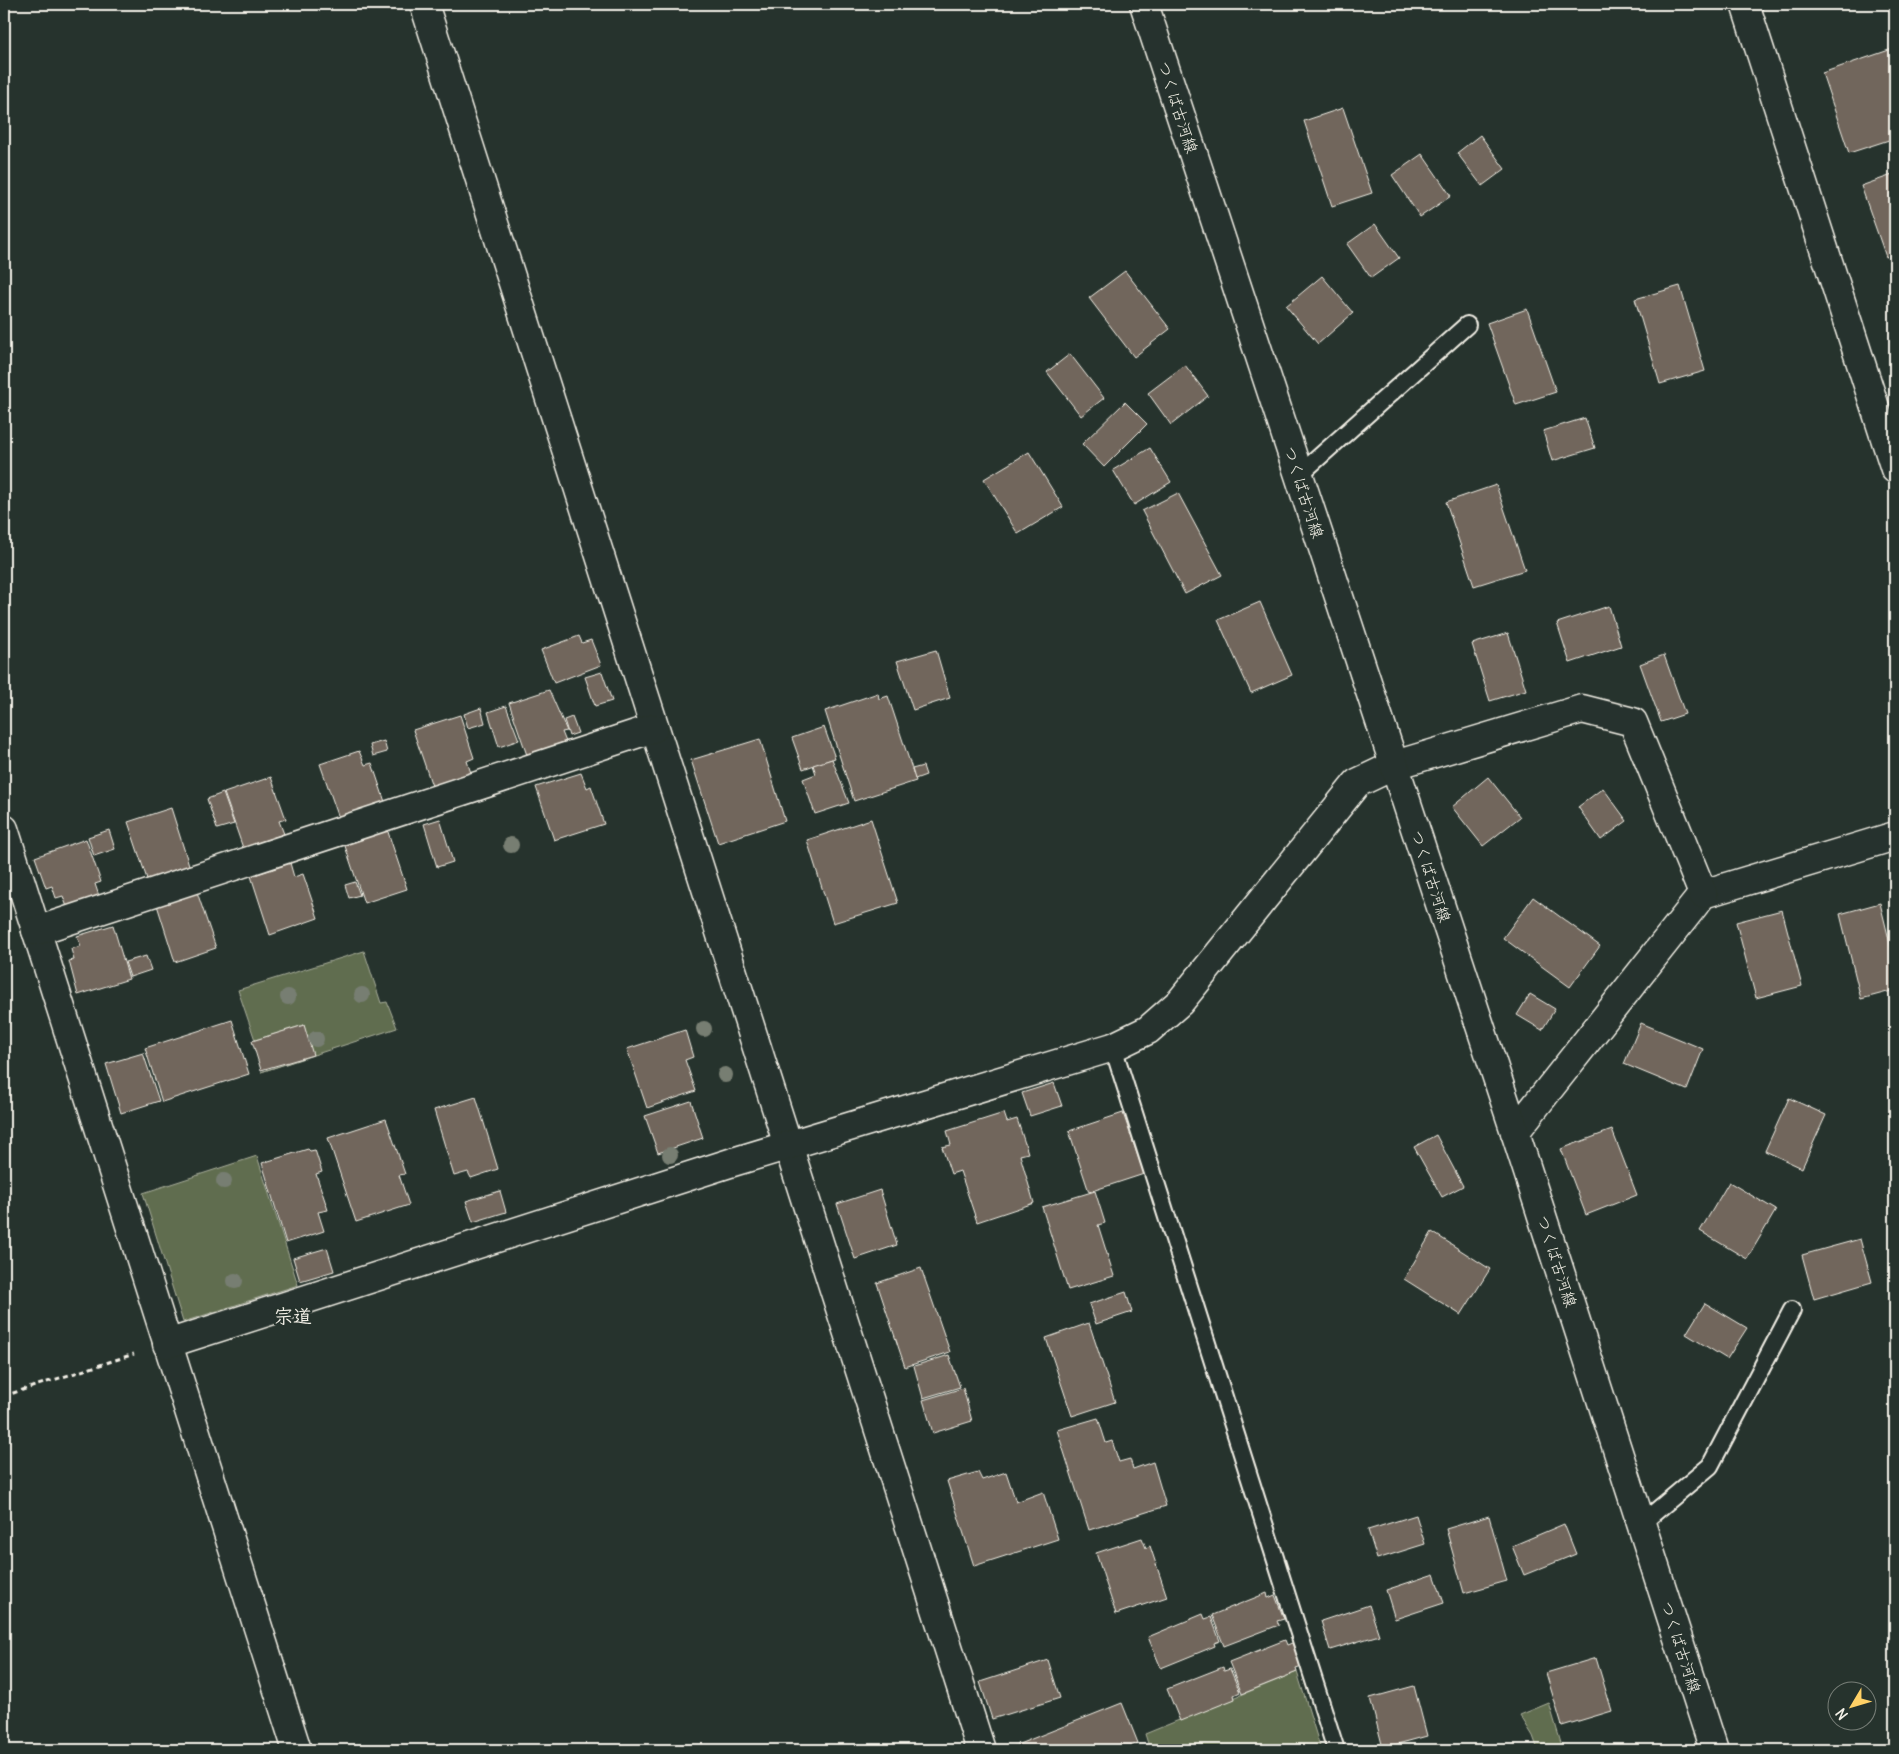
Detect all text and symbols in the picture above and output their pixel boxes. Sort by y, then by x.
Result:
street label: つくば古河線 [1154,58,1202,156]
street label: つくば古河線 [1280,443,1328,541]
street label: つくば古河線 [1407,827,1455,925]
street label: つくば古河線 [1533,1212,1581,1310]
district label: 宗道 [274,1304,312,1328]
street label: つくば古河線 [1657,1598,1705,1696]
north arrow [1826,1682,1876,1732]
text: N [1832,1705,1852,1723]

